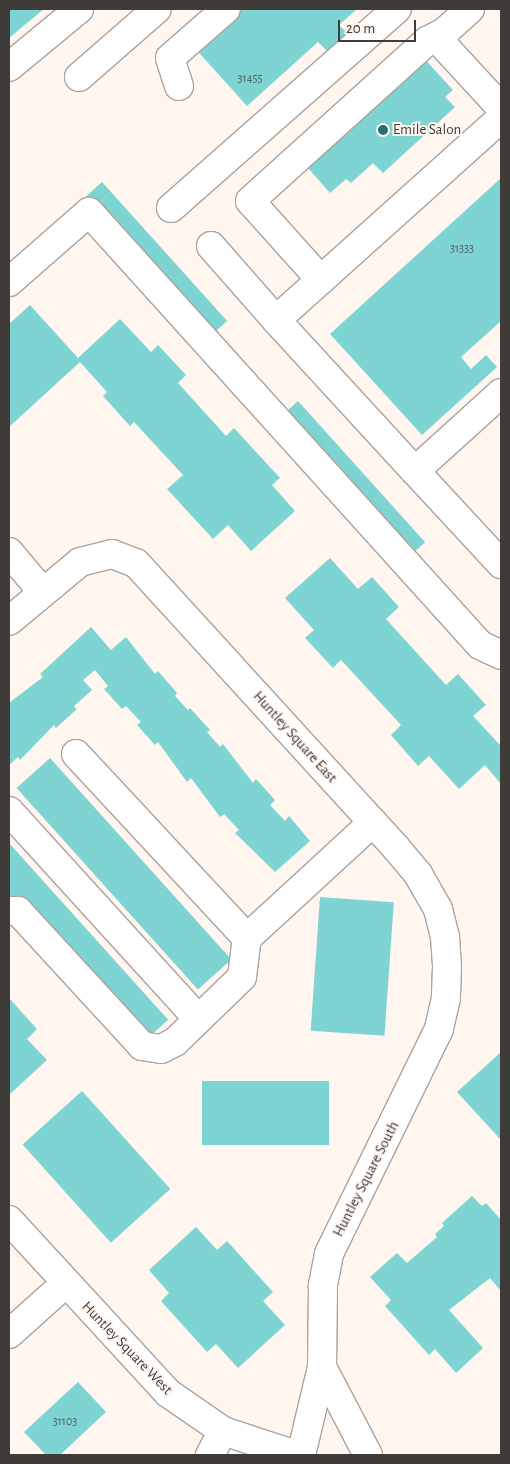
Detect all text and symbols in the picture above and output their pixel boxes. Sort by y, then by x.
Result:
scale bar [340,10,418,42]
text: 20 m [346,21,375,36]
house number: 31455 [238,72,262,86]
place label: Emile Salon [393,121,461,139]
marker: Emile Salon [377,124,389,136]
house number: 31333 [450,242,474,256]
street label: Huntley Square East [249,688,341,786]
street label: Huntley Square South [329,1118,403,1240]
street label: Huntley Square West [78,1298,176,1398]
house number: 31103 [53,1415,77,1429]

